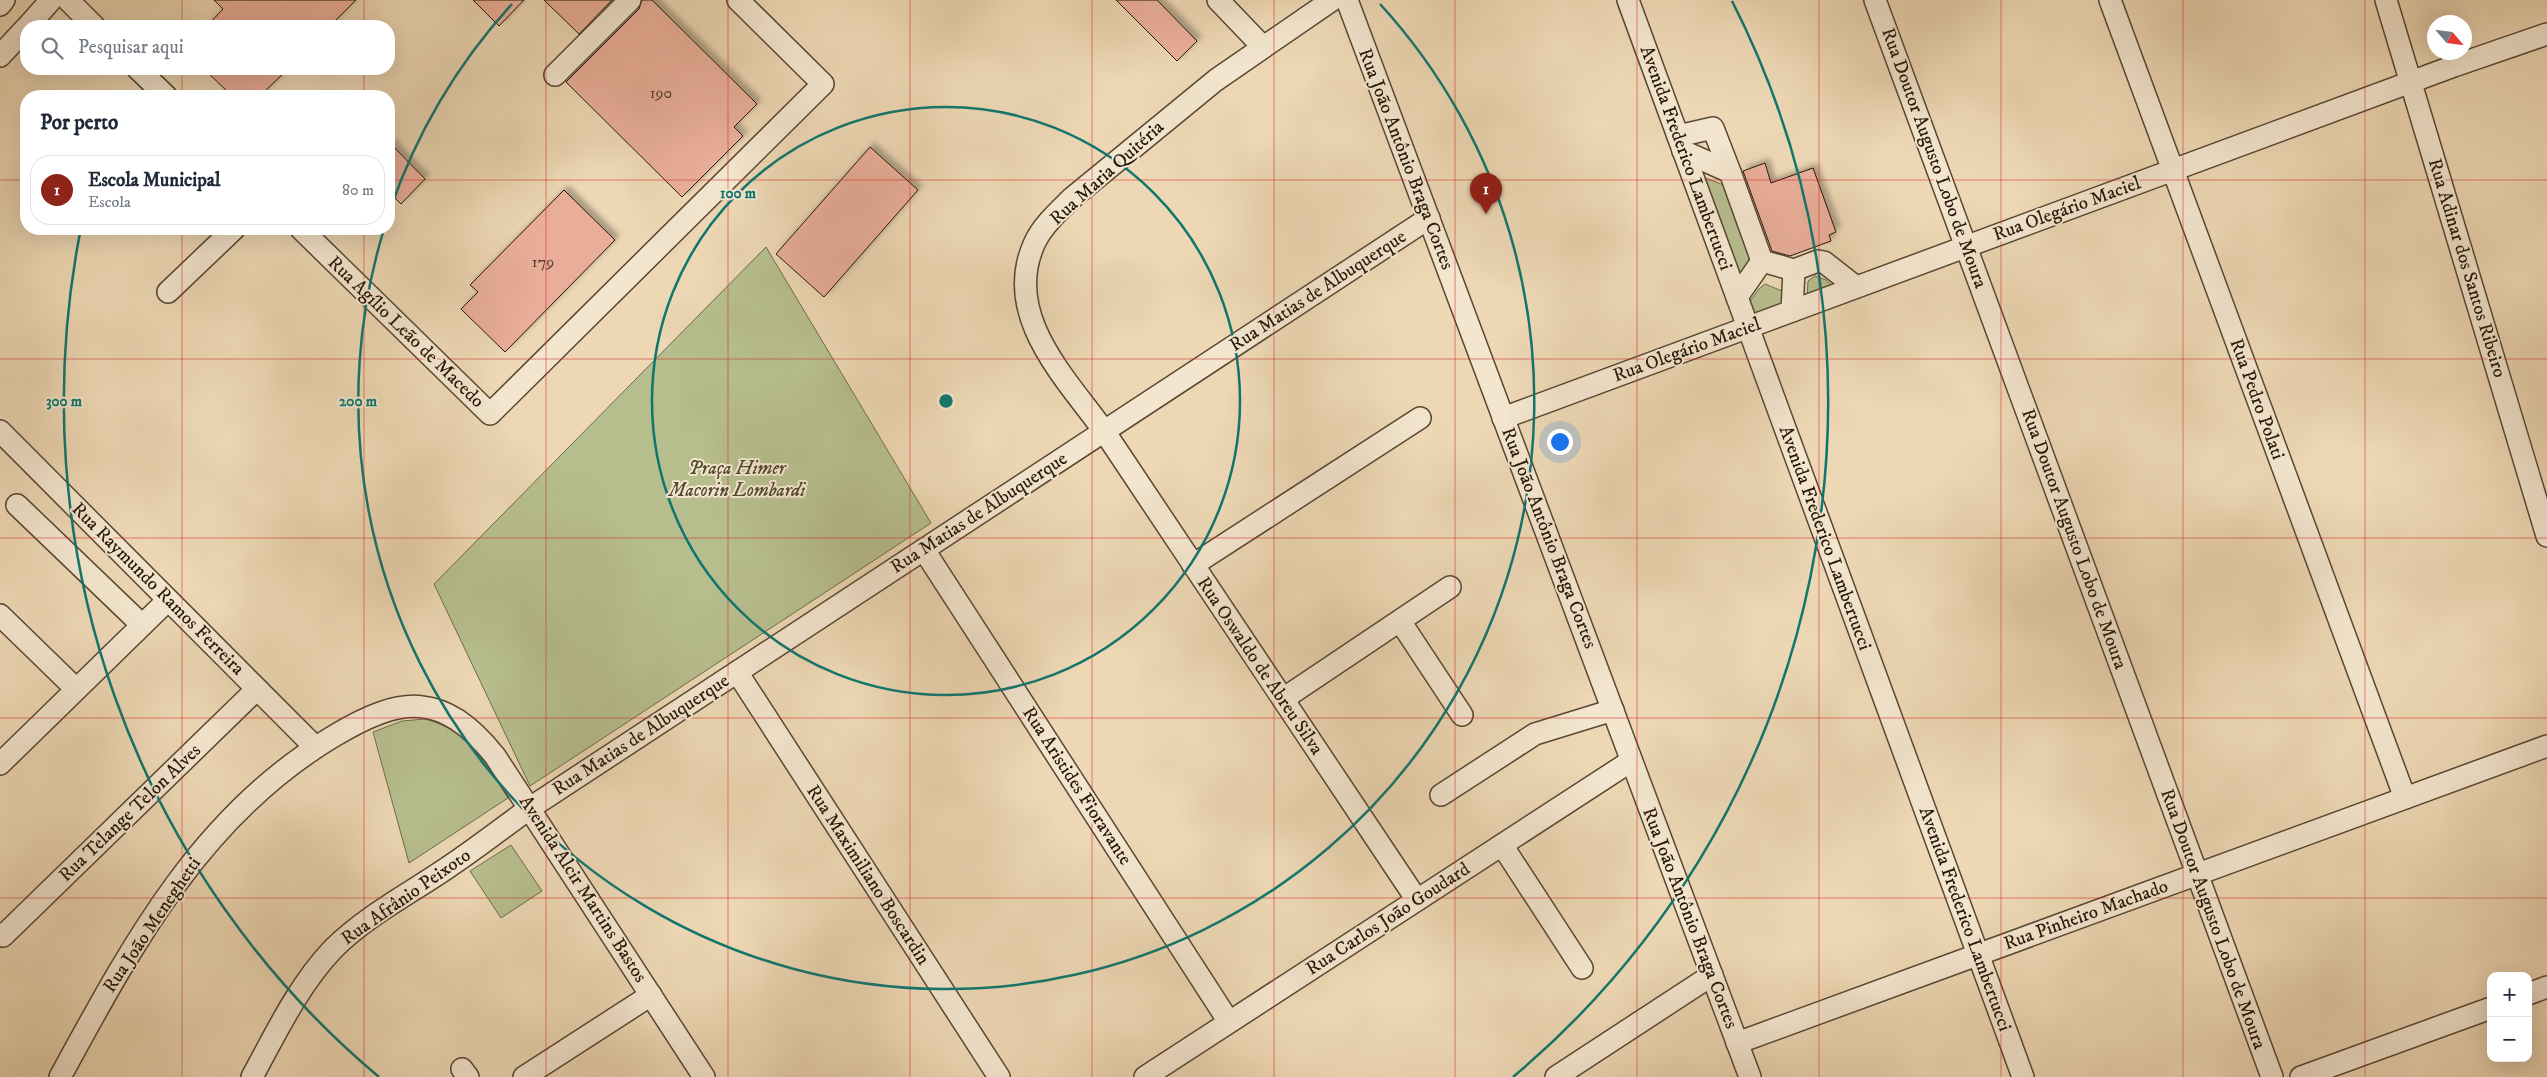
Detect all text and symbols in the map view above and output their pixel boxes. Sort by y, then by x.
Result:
north arrow [2427,15,2472,60]
search box [20,20,395,75]
street label: Rua Doutor Augusto Lobo de Moura [1876,25,1992,291]
icon: search [38,34,66,62]
text: Pesquisar aqui [78,36,184,59]
street label: Avenida Frederico Lambertucci [1635,43,1737,273]
street label: Rua João Antônio Braga Cortes [1353,45,1459,273]
house number: 190 [650,83,672,103]
text: Por perto [40,110,118,136]
street label: Rua Maria Quitéria [1045,116,1169,230]
street label: Rua Adinar dos Santos Ribeiro [2423,156,2511,380]
text: Escola Municipal [88,169,220,192]
street label: Rua Olegário Maciel [1990,172,2144,246]
pin: 1 [1470,173,1502,214]
text: 1 [54,180,60,200]
text: 80 m [342,180,374,200]
text: 100 m [720,184,757,203]
text: Escola [88,192,131,212]
street label: Rua Matias de Albuquerque [1225,225,1411,358]
street label: Rua Agílio Leão de Macedo [323,251,489,413]
house number: 179 [532,252,554,272]
street label: Rua Olegário Maciel [1610,313,1764,387]
street label: Rua Pedro Polati [2224,335,2290,463]
text: 300 m [46,392,83,411]
text: 200 m [339,392,378,411]
centre of rings [937,392,955,410]
street label: Rua Doutor Augusto Lobo de Moura [2016,406,2132,672]
street label: Avenida Frederico Lambertucci [1774,423,1876,653]
street label: Rua João Antônio Braga Cortes [1496,424,1602,652]
your location [1547,429,1573,455]
street label: Rua Matias de Albuquerque [886,447,1072,580]
park label: Praça Himer Macorin Lombardi [667,457,806,502]
street label: Rua Raymundo Ramos Ferreira [67,498,249,680]
street label: Rua Oswaldo de Abreu Silva [1192,573,1328,759]
street label: Rua Matias de Albuquerque [548,669,734,802]
street label: Rua Aristides Fioravante [1017,703,1137,870]
street label: Rua Telange Telon Alves [54,739,206,887]
street label: Rua Maximiliano Boscardin [801,781,935,969]
street label: Rua Doutor Augusto Lobo de Moura [2155,786,2271,1052]
street label: Avenida Alcir Martins Bastos [514,791,652,987]
street label: Rua João Antônio Braga Cortes [1637,804,1743,1032]
street label: Avenida Frederico Lambertucci [1914,804,2016,1034]
street label: Rua Afrânio Peixoto [337,844,475,950]
street label: Rua João Meneghetti [98,853,206,997]
street label: Rua Carlos João Goudard [1302,857,1475,981]
street label: Rua Pinheiro Machado [2001,875,2171,955]
map controls [2487,972,2532,1062]
button: + [2487,972,2532,1017]
button: − [2487,1017,2532,1062]

